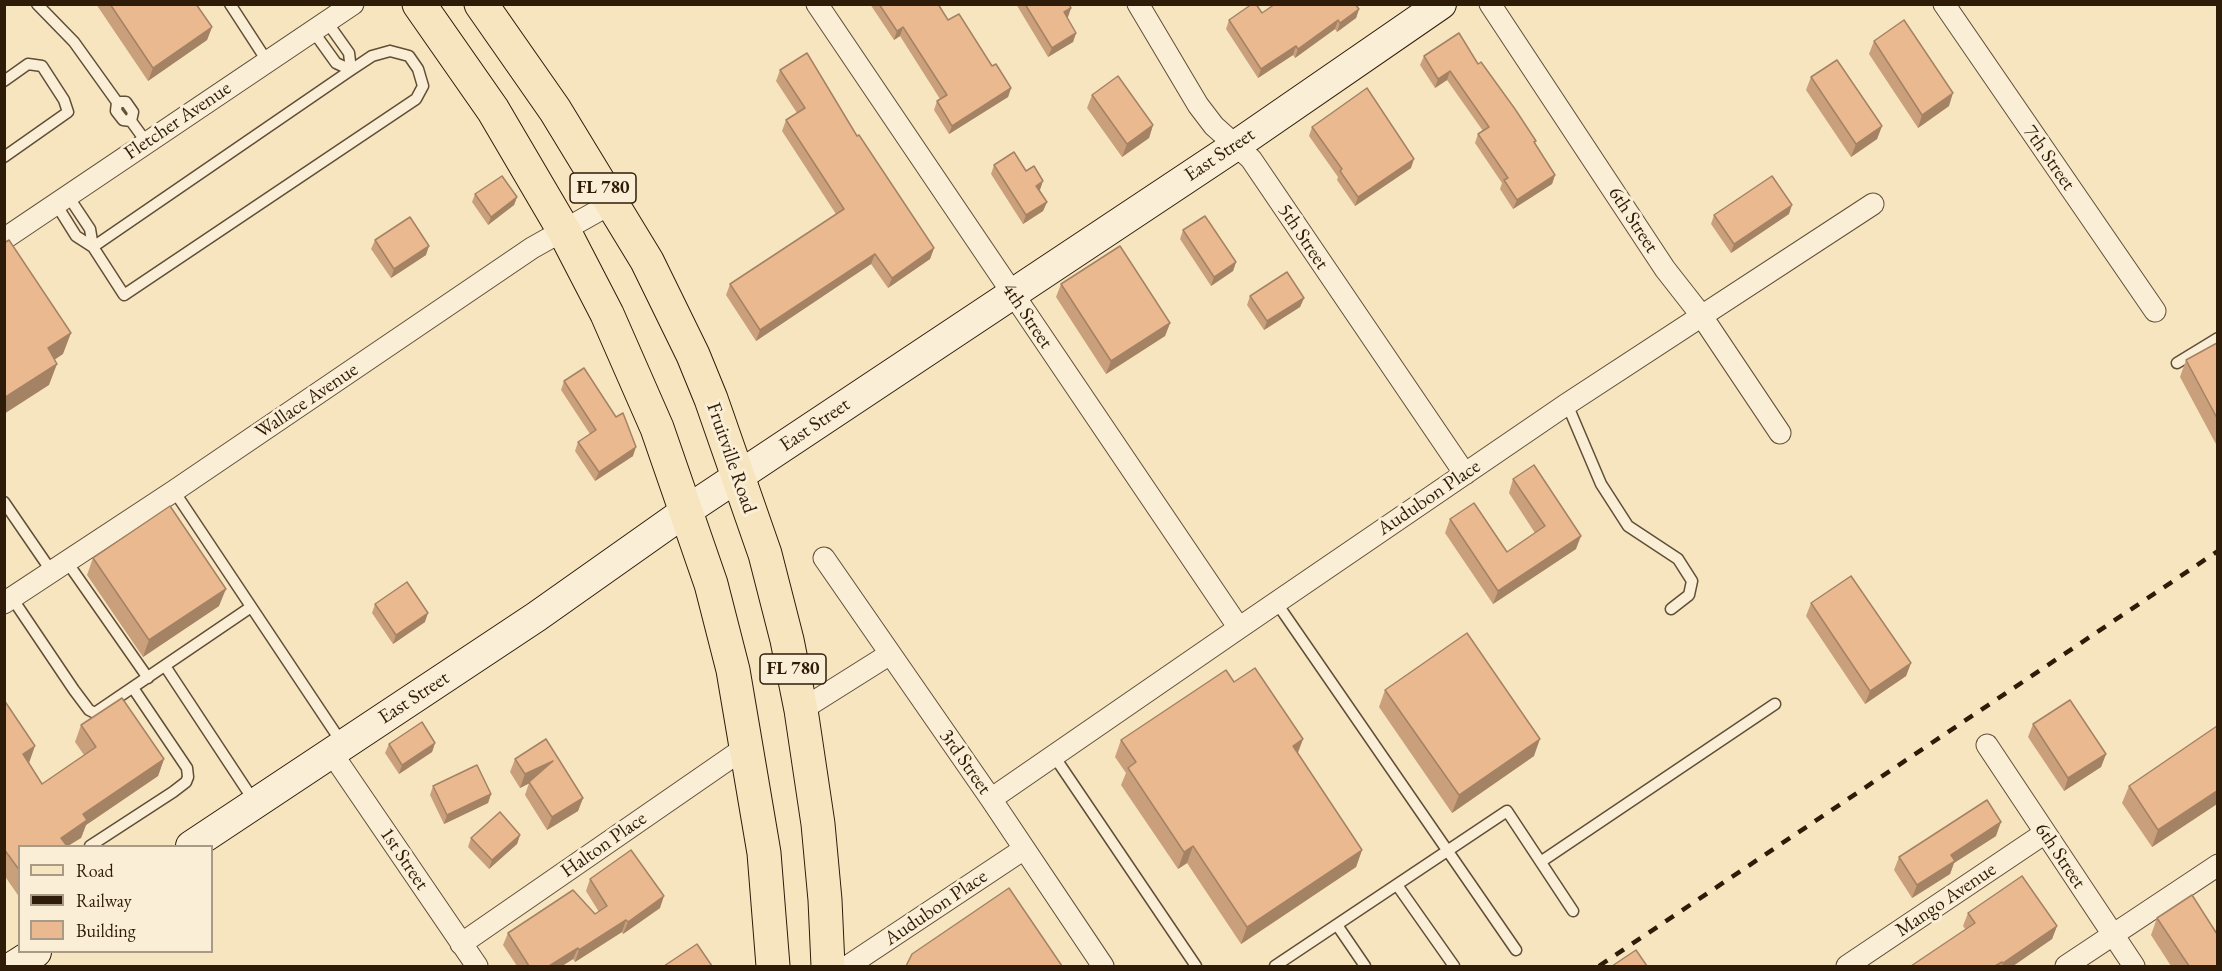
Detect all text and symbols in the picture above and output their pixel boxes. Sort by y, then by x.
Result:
street label: Fletcher Avenue [120,77,236,165]
street label: 7th Street [2018,121,2080,195]
street label: East Street [1180,123,1260,187]
road number: FL 780 [570,173,636,203]
street label: 6th Street [1603,182,1663,258]
street label: 5th Street [1272,200,1334,274]
street label: 4th Street [996,279,1058,353]
street label: Wallace Avenue [251,358,363,444]
street label: East Street [775,393,855,457]
street label: Fruitville Road [701,399,761,517]
street label: Audubon Place [1373,455,1485,541]
road number: FL 780 [760,654,826,684]
street label: East Street [374,666,454,730]
street label: 3rd Street [934,725,996,799]
street label: Halton Place [557,807,651,883]
street label: 6th Street [2029,819,2091,893]
street label: 1st Street [374,823,434,895]
legend [18,845,213,953]
street label: Mango Avenue [1891,858,2001,942]
text: Road [76,859,114,882]
street label: Audubon Place [880,865,992,951]
text: Railway [76,889,132,912]
text: Building [76,919,136,942]

